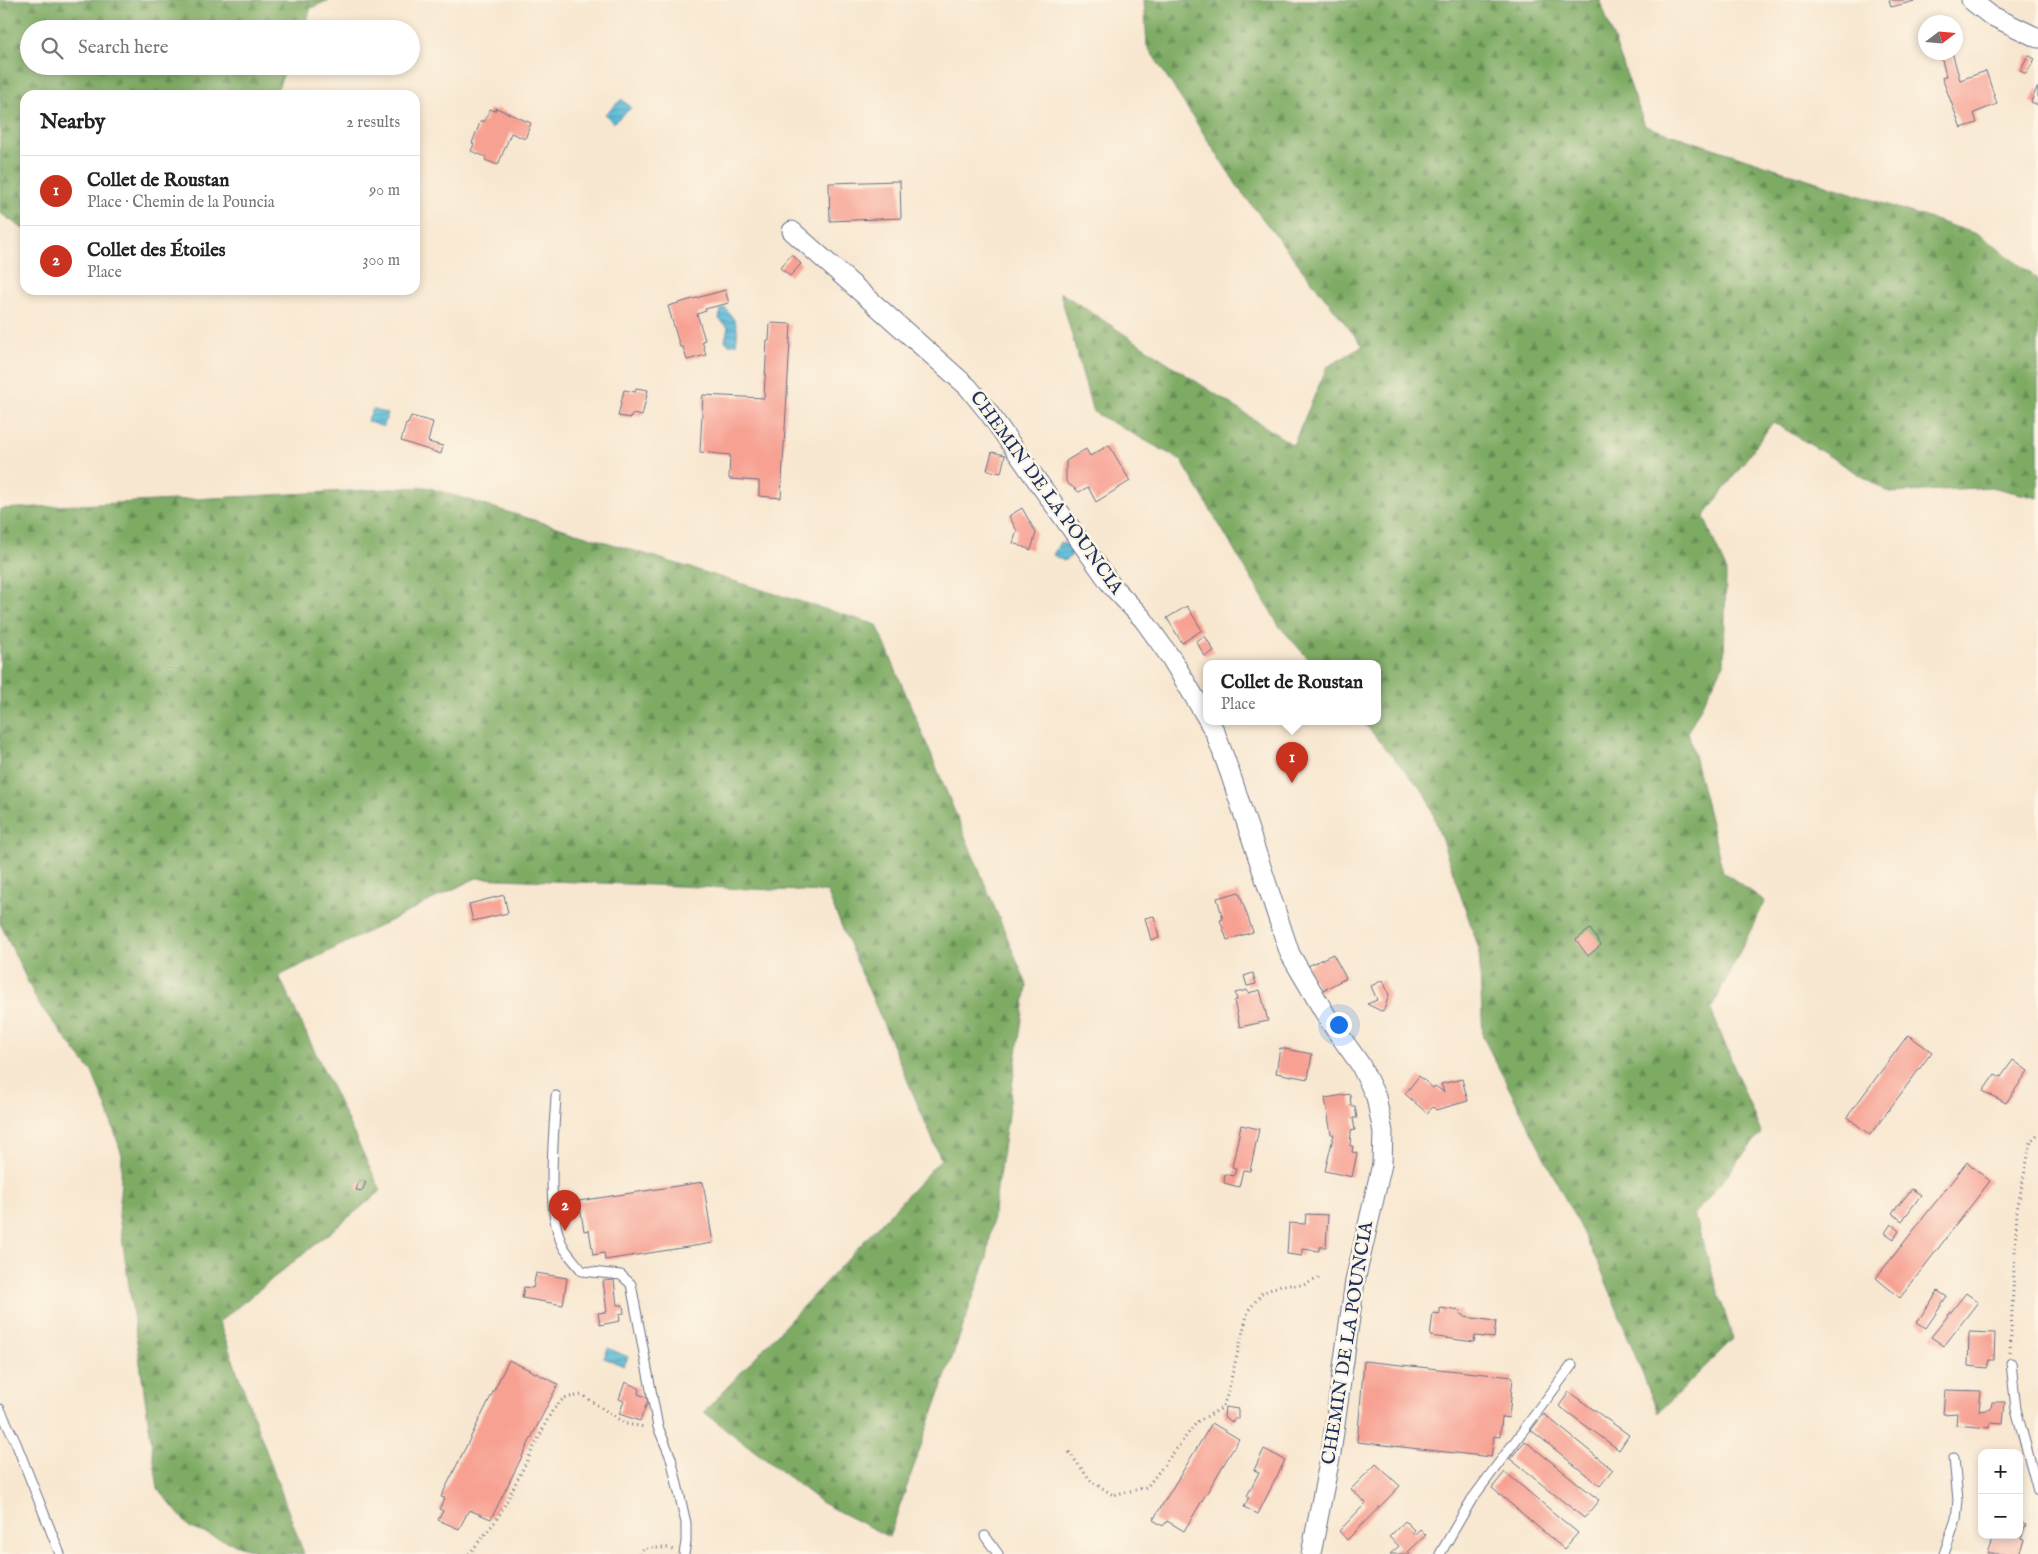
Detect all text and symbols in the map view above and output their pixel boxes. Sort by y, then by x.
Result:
north arrow [1918,15,1963,60]
search box [20,20,420,75]
icon: search [38,34,66,62]
text: Search here [78,36,169,60]
text: Nearby [40,109,105,136]
text: 2 results [346,113,400,133]
text: Collet de Roustan [87,169,229,193]
text: 1 [53,181,59,201]
text: 90 m [369,181,400,201]
text: Place · Chemin de la Pouncia [87,193,275,213]
text: Collet des Étoiles [87,239,226,263]
text: 2 [52,251,60,271]
text: 300 m [362,251,400,271]
text: Place [87,263,122,283]
street label: CHEMIN DE LA POUNCIA [964,386,1129,600]
popup [1203,660,1381,725]
text: Collet de Roustan [1221,671,1363,695]
text: Place [1221,695,1256,715]
pin: 1 [1276,742,1308,783]
your location [1326,1012,1352,1038]
pin: 2 [549,1190,581,1231]
street label: CHEMIN DE LA POUNCIA [1317,1219,1379,1466]
map controls [1978,1449,2023,1539]
button: + [1978,1449,2023,1494]
button: − [1978,1494,2023,1539]

